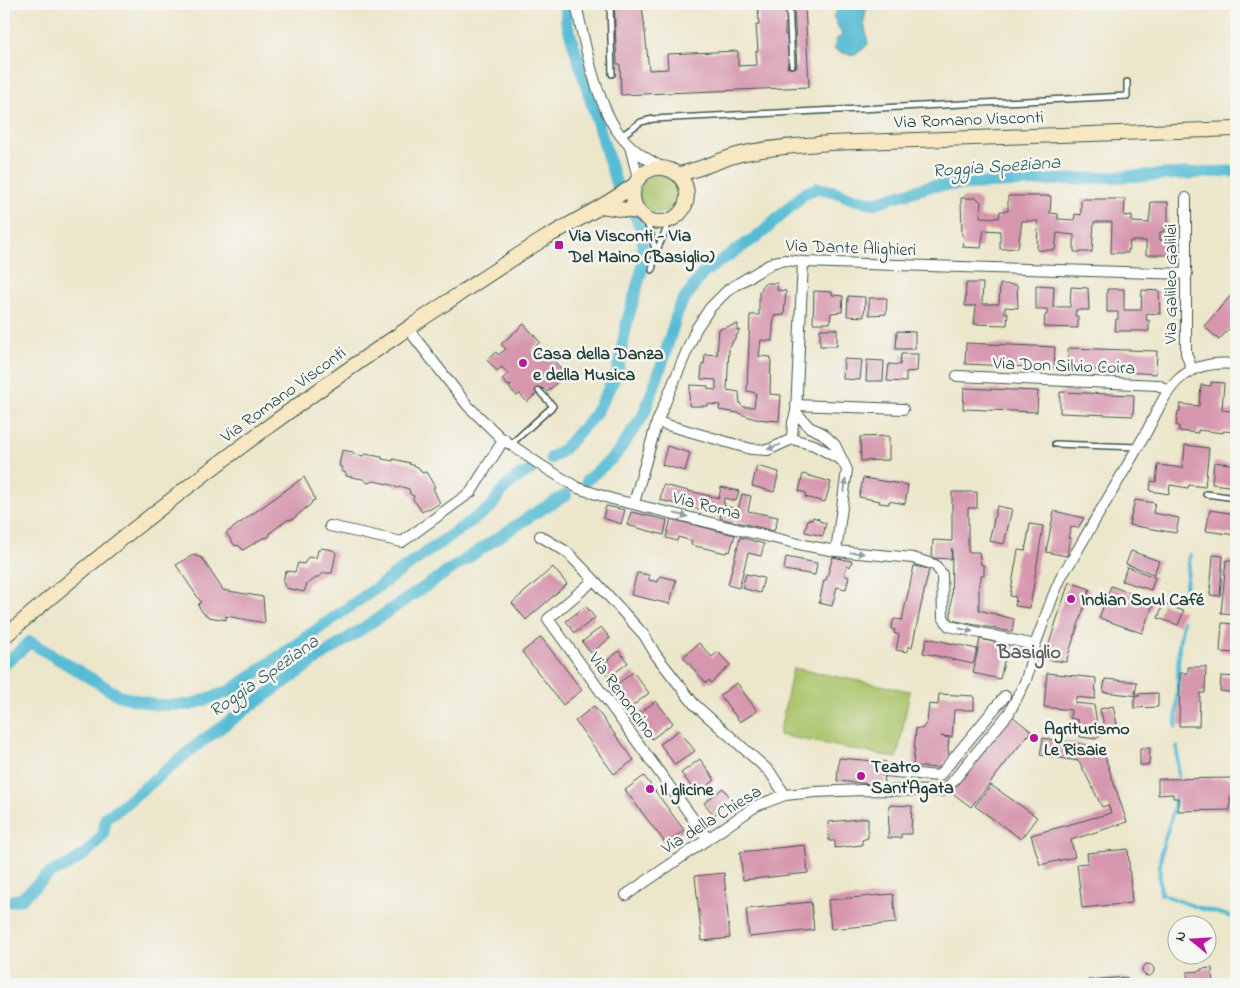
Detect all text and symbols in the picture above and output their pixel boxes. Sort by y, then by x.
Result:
street label: Via Romano Visconti [893,105,1044,137]
water label: Roggia Speziana [931,150,1062,186]
place label: Via Visconti - Via Del Maino (Basiglio) [568,224,715,272]
street label: Via Galileo Galilei [1159,224,1185,345]
street label: Via Dante Alighieri [784,234,917,265]
marker: Via Visconti - Via Del Maino (Basiglio) [553,239,565,251]
street label: Via Romano Visconti [215,341,352,451]
place label: Casa della Danza e della Musica [533,342,664,389]
street label: Via Don Silvio Coira [991,351,1136,382]
marker: Casa della Danza e della Musica [517,357,529,369]
one-way arrow [766,443,781,451]
one-way arrow [842,477,850,493]
street label: Via Roma [669,486,744,528]
one-way arrow [673,511,688,519]
one-way arrow [849,549,865,557]
place label: Indian Soul Café [1081,588,1205,614]
marker: Indian Soul Café [1065,593,1077,605]
one-way arrow [958,626,973,634]
water label: Roggia Speziana [204,629,326,726]
district label: Basiglio [996,639,1061,669]
street label: Via Renoncino [580,647,662,745]
place label: Agriturismo Le Risaie [1044,717,1130,764]
marker: Agriturismo Le Risaie [1028,732,1040,744]
place label: Teatro Sant'Agata [871,755,954,803]
marker: Teatro Sant'Agata [855,770,867,782]
place label: Il glicine [660,778,715,805]
street label: Via della Chiesa [656,779,767,862]
marker: Il glicine [644,783,656,795]
north arrow [1168,916,1218,966]
text: N [1170,929,1193,944]

